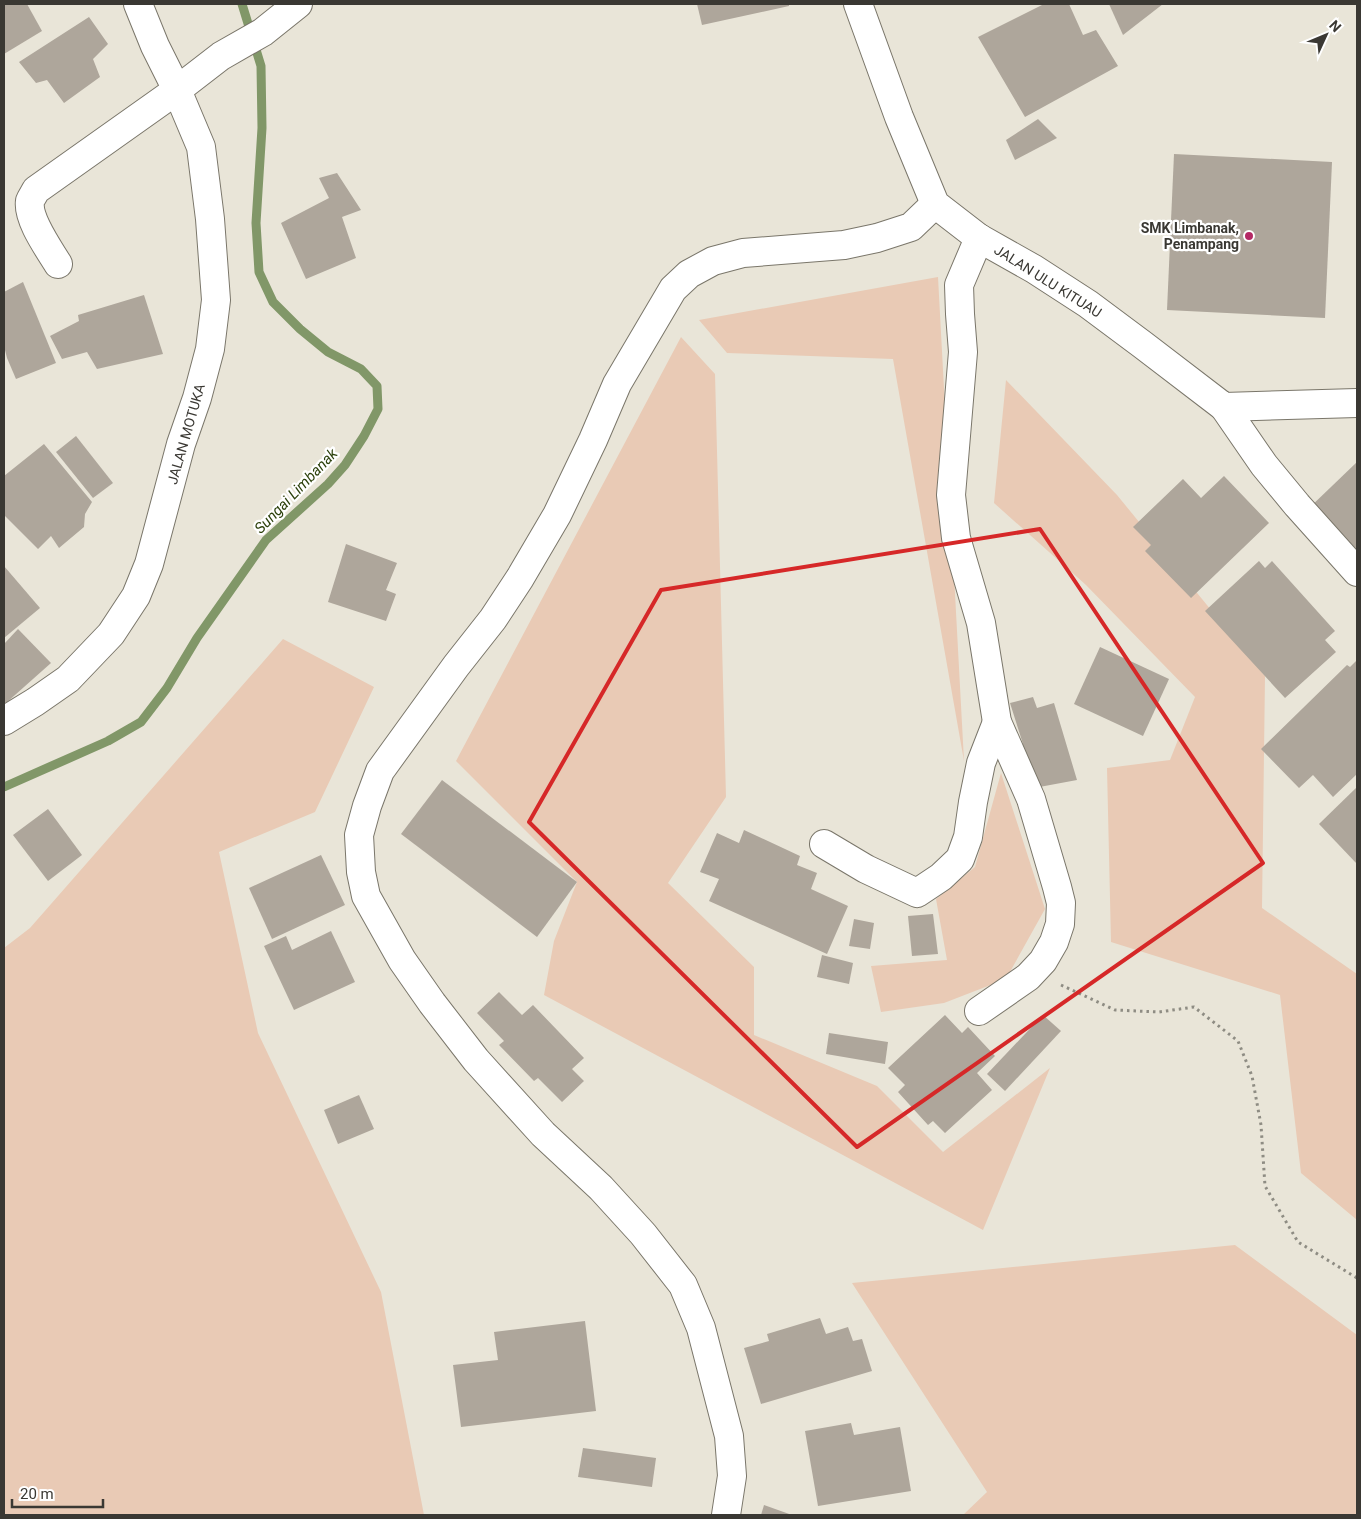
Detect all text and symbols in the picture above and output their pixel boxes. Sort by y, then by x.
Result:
north arrow [1301,10,1351,60]
text: N [1326,17,1345,35]
place label: SMK Limbanak, Penampang [1141,220,1239,252]
marker: SMK Limbanak, Penampang [1243,230,1255,242]
street label: JALAN ULU KITUAU [991,241,1105,321]
street label: JALAN MOTUKA [164,382,208,486]
water label: Sungai Limbanak [251,444,342,537]
scale bar [12,1476,104,1508]
text: 20 m [20,1485,54,1503]

